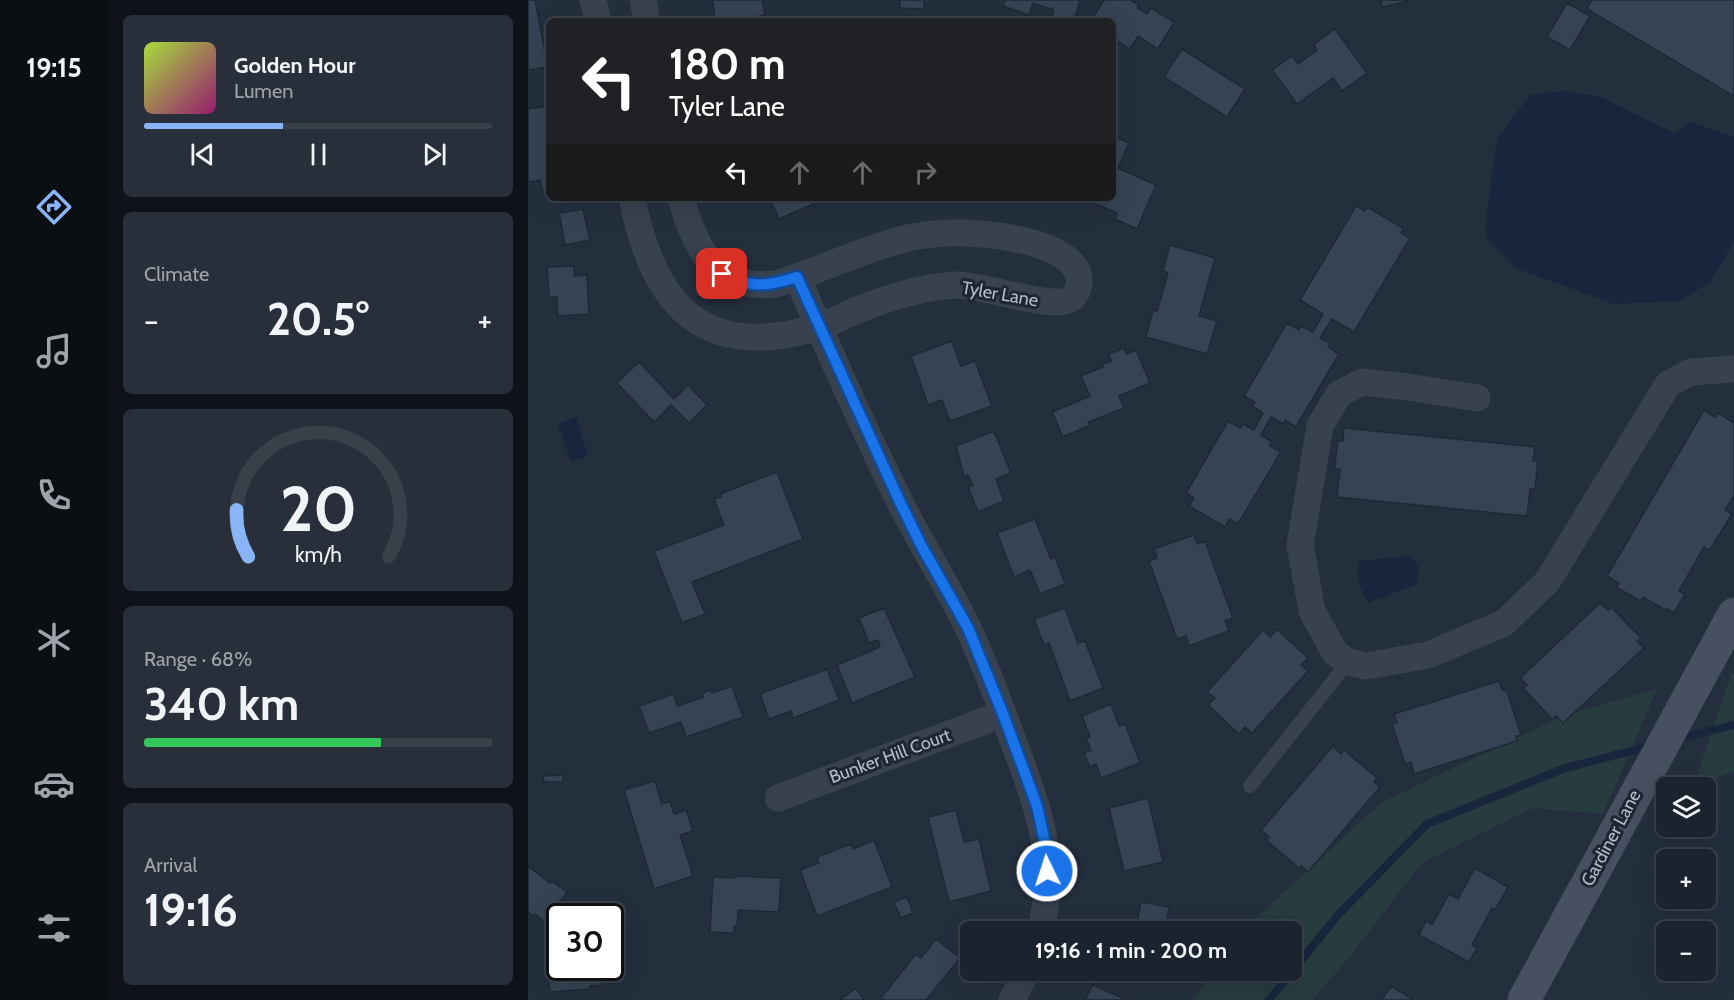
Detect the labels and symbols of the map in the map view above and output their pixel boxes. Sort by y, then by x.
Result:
pin [696,248,747,299]
street label: Tyler Lane [960,276,1040,312]
street label: Bunker Hill Court [826,724,954,788]
street label: Gardiner Lane [1576,786,1646,890]
position arrow [1015,839,1079,903]
speed limit sign: 30 [546,903,624,981]

